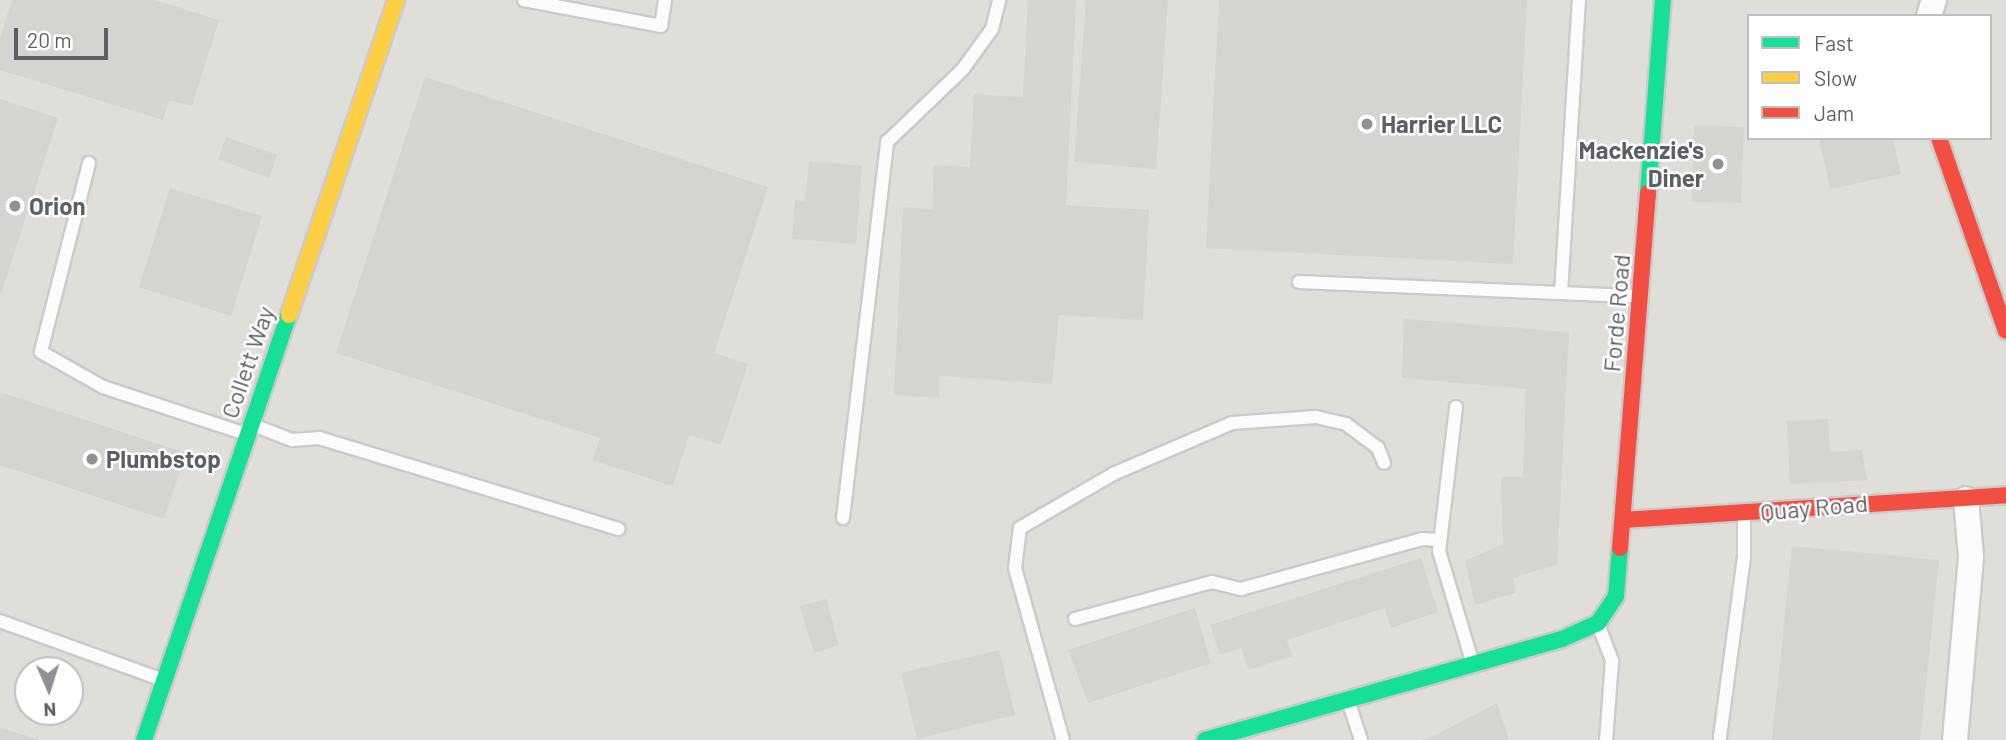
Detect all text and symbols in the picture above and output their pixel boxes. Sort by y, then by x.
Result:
scale bar [18,14,112,58]
legend [1747,14,1992,140]
text: 20 m [27,27,72,52]
text: Fast [1814,30,1854,55]
text: Slow [1814,65,1857,90]
text: Jam [1814,100,1854,125]
place label: Harrier LLC [1381,110,1502,138]
marker: Harrier LLC [1359,116,1375,132]
place label: Mackenzie's Diner [1579,136,1704,192]
marker: Mackenzie's Diner [1710,156,1726,172]
place label: Orion [29,192,86,220]
marker: Orion [7,198,23,214]
street label: Forde Road [1597,253,1635,373]
street label: Collett Way [214,302,280,422]
place label: Plumbstop [106,445,221,473]
marker: Plumbstop [84,451,100,467]
street label: Quay Road [1759,488,1869,526]
north arrow [14,656,84,726]
text: N [43,699,57,722]

